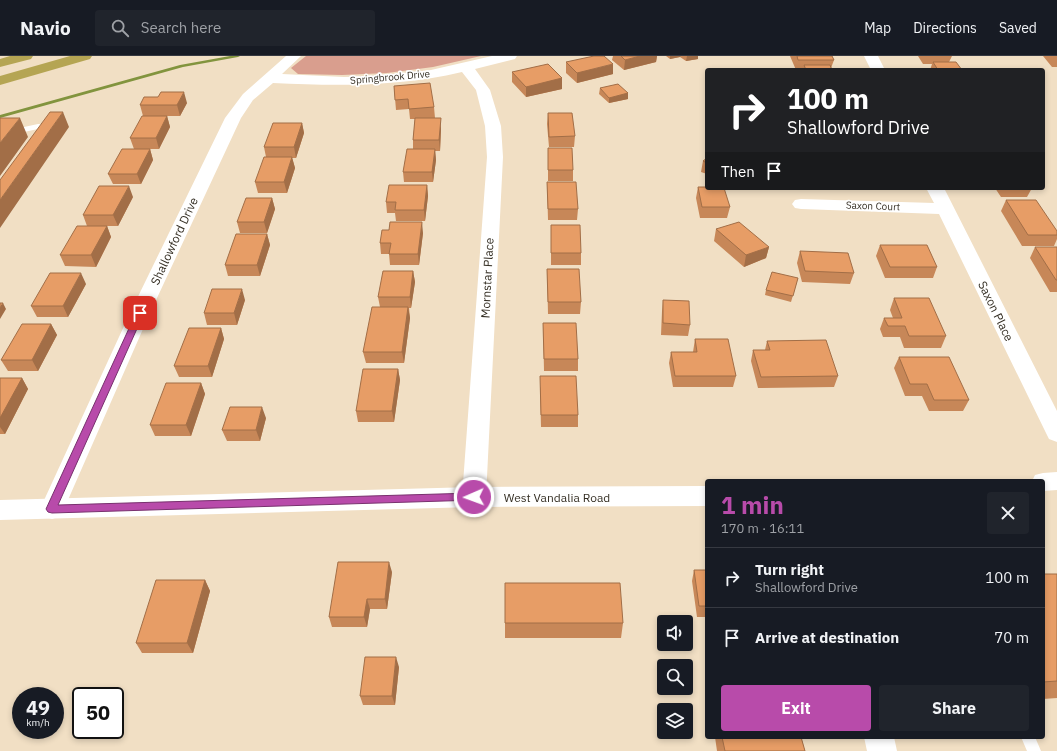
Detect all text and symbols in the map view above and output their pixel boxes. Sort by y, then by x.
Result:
search box [95,10,375,46]
text: Navio [20,16,71,40]
icon: search [109,17,131,39]
text: Search here [141,18,221,37]
text: Map [864,19,891,37]
text: Directions [913,19,977,37]
text: Saved [999,19,1037,37]
street label: Springbrook Drive [349,67,431,87]
text: 100 m [787,80,869,117]
icon: right [721,84,773,136]
text: Shallowford Drive [787,116,930,139]
icon: arrive [763,160,785,182]
text: Then [721,162,755,181]
street label: Shallowford Drive [147,194,201,287]
street label: Saxon Court [846,199,901,213]
street label: Mornstar Place [477,237,497,319]
street label: Saxon Place [975,278,1017,344]
pin [123,296,157,330]
icon: arrive [129,302,151,324]
position arrow [453,476,495,518]
text: 1 min [721,489,784,521]
street label: West Vandalia Road [504,490,610,505]
button: close [987,492,1029,534]
text: 170 m · 16:11 [721,520,804,537]
text: Turn right [755,560,824,579]
icon: right [721,567,743,589]
text: 100 m [985,568,1029,587]
text: Shallowford Drive [755,579,858,596]
map controls [657,615,693,739]
button: sound [657,615,693,651]
icon: arrive [721,627,743,649]
text: Arrive at destination [755,628,899,647]
text: 70 m [994,628,1029,647]
button: search [657,659,693,695]
button: Exit [721,685,871,731]
button: Share [879,685,1029,731]
speed limit sign: 50 [72,687,124,739]
text: 49 [26,694,50,721]
button: layers [657,703,693,739]
text: km/h [26,716,50,729]

